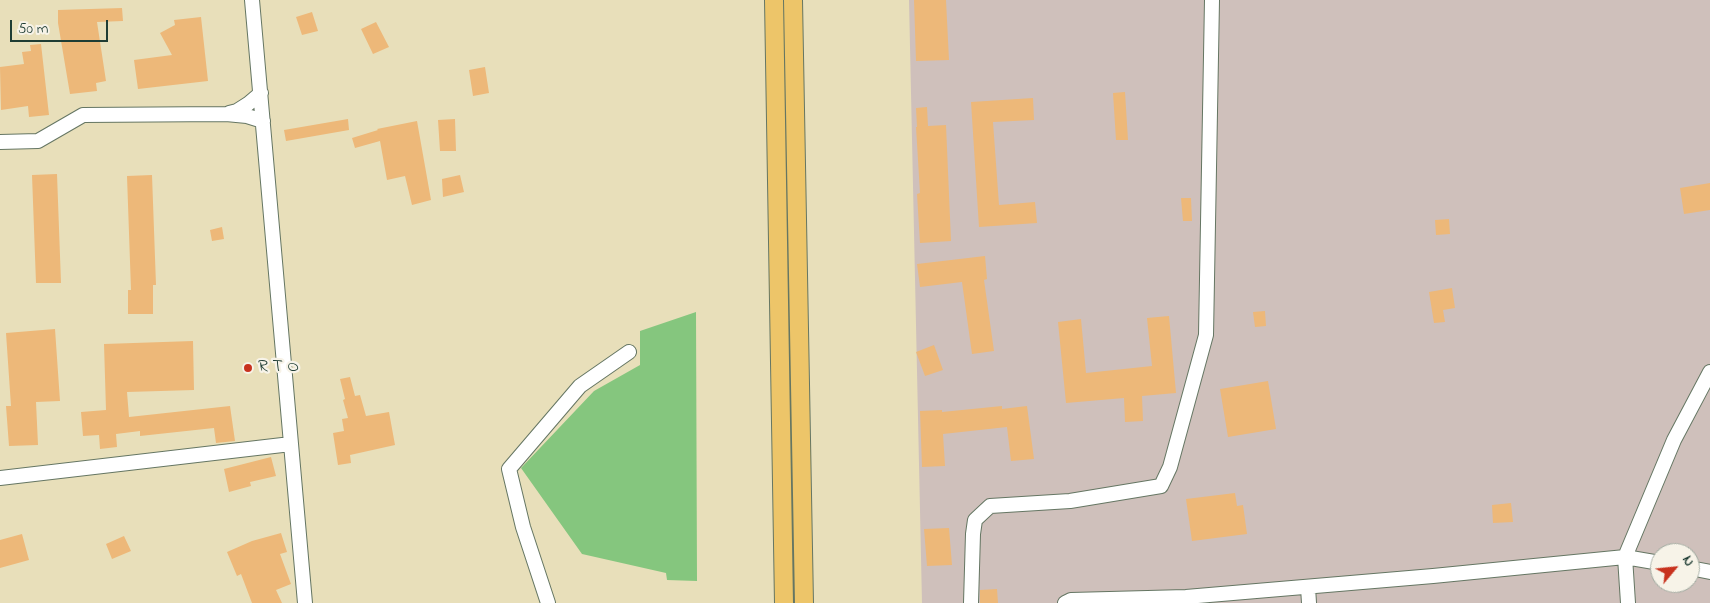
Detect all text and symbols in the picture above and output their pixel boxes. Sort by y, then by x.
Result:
scale bar [12,10,110,42]
text: 50 m [18,18,48,40]
place label: R T O [258,357,299,379]
marker: R T O [242,362,254,374]
north arrow [1650,543,1700,593]
text: N [1676,552,1699,570]

